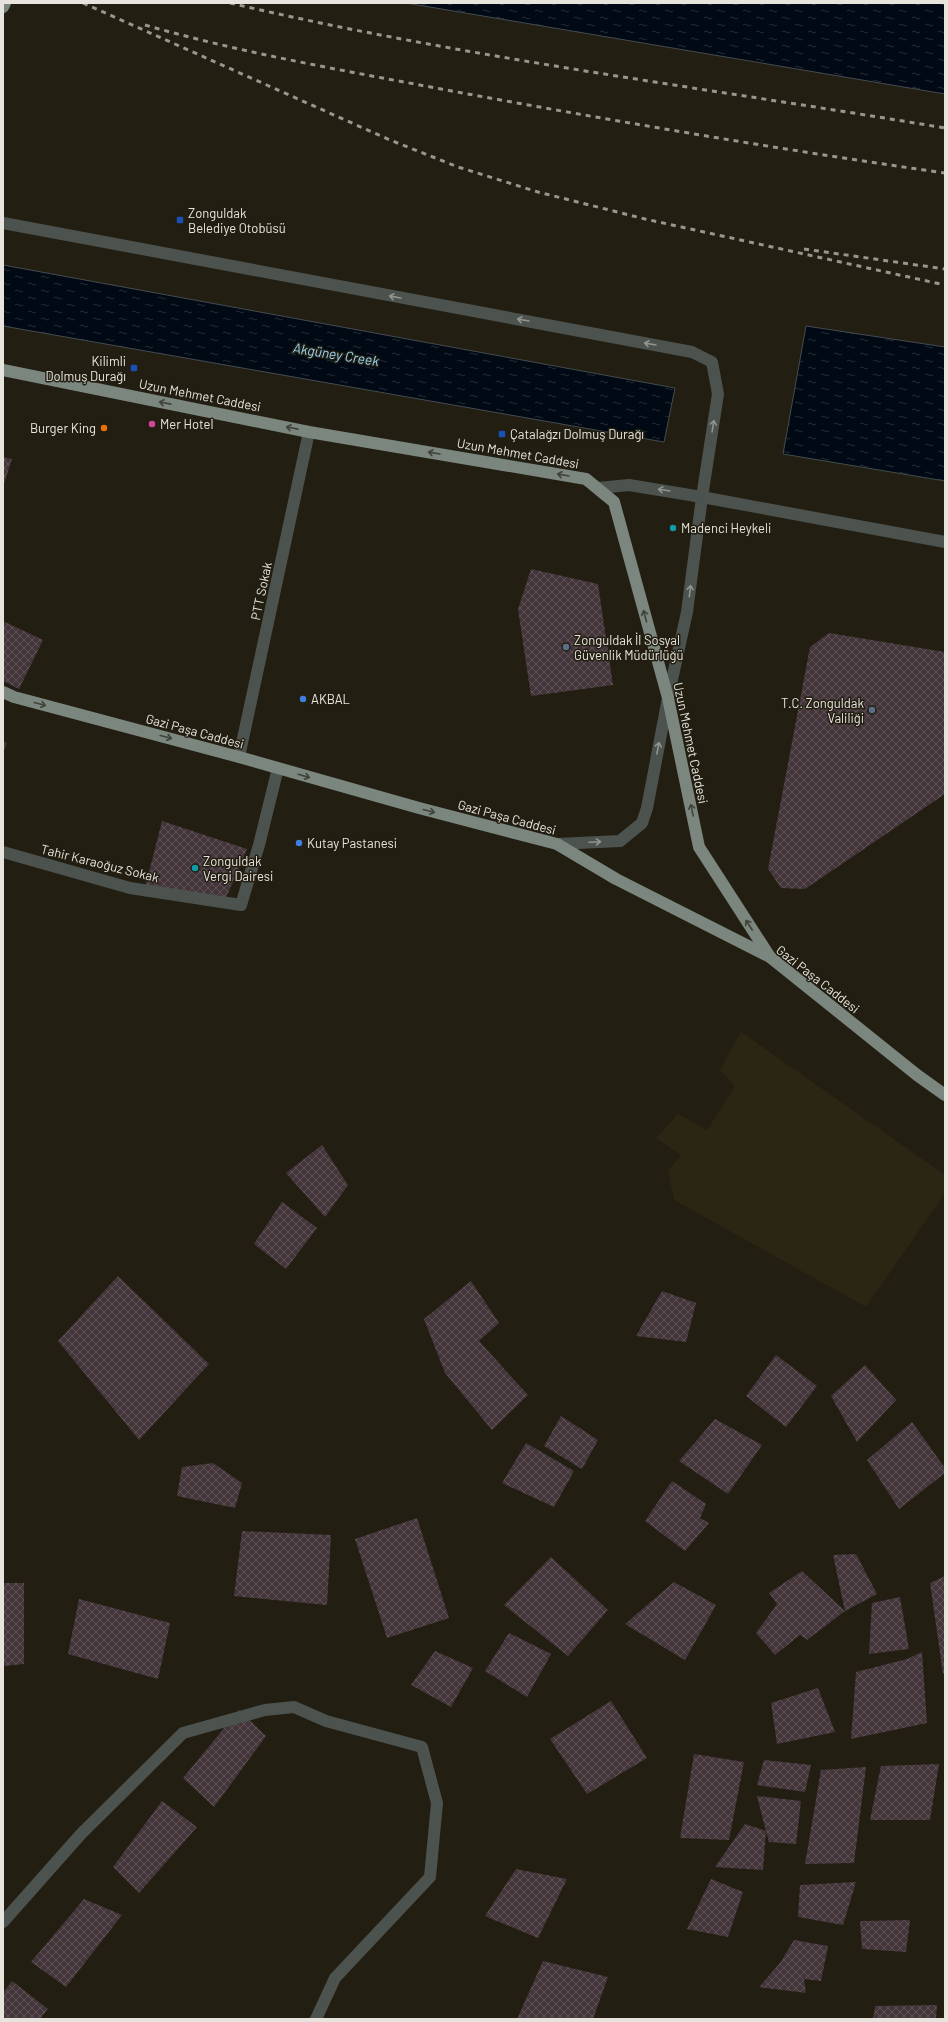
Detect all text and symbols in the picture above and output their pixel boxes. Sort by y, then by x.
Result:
place label: Zonguldak Belediye Otobüsü [188,205,286,236]
marker: Zonguldak Belediye Otobüsü [175,215,185,225]
one-way arrow [389,293,402,301]
one-way arrow [516,316,529,324]
water label: Akgüney Creek [292,339,381,369]
one-way arrow [644,340,657,348]
place label: Kilimli Dolmuş Durağı [45,353,126,384]
marker: Kilimli Dolmuş Durağı [129,363,139,373]
street label: Uzun Mehmet Caddesi [138,375,262,415]
one-way arrow [159,398,172,406]
place label: Mer Hotel [160,416,214,432]
marker: Mer Hotel [147,419,157,429]
place label: Burger King [30,420,96,436]
one-way arrow [709,420,717,433]
marker: Burger King [99,423,109,433]
one-way arrow [286,424,299,432]
place label: Çatalağzı Dolmuş Durağı [510,426,644,442]
marker: Çatalağzı Dolmuş Durağı [497,429,507,439]
street label: Uzun Mehmet Caddesi [456,434,580,472]
one-way arrow [428,449,441,457]
one-way arrow [556,471,569,479]
one-way arrow [657,486,670,494]
place label: Madenci Heykeli [681,520,771,536]
marker: Madenci Heykeli [668,523,678,533]
street label: PTT Sokak [247,560,275,622]
one-way arrow [686,585,694,598]
one-way arrow [641,609,648,622]
place label: Zonguldak İl Sosyal Güvenlik Müdürlüğü [574,632,683,663]
marker: Zonguldak İl Sosyal Güvenlik Müdürlüğü [561,642,571,652]
street label: Uzun Mehmet Caddesi [670,681,712,805]
place label: AKBAL [311,691,350,707]
marker: AKBAL [298,694,308,704]
place label: T.C. Zonguldak Valiliği [781,695,864,726]
one-way arrow [33,700,46,708]
marker: T.C. Zonguldak Valiliği [867,705,877,715]
street label: Gazi Paşa Caddesi [144,710,246,752]
one-way arrow [159,734,172,741]
one-way arrow [655,742,663,755]
one-way arrow [298,773,311,780]
street label: Gazi Paşa Caddesi [456,796,558,838]
one-way arrow [687,804,695,817]
one-way arrow [423,808,436,815]
place label: Kutay Pastanesi [307,835,397,851]
marker: Kutay Pastanesi [294,838,304,848]
one-way arrow [588,839,601,846]
street label: Tahir Karaoğuz Sokak [39,841,161,886]
place label: Zonguldak Vergi Dairesi [203,853,273,884]
marker: Zonguldak Vergi Dairesi [190,863,200,873]
one-way arrow [745,919,754,930]
street label: Gazi Paşa Caddesi [773,942,863,1016]

